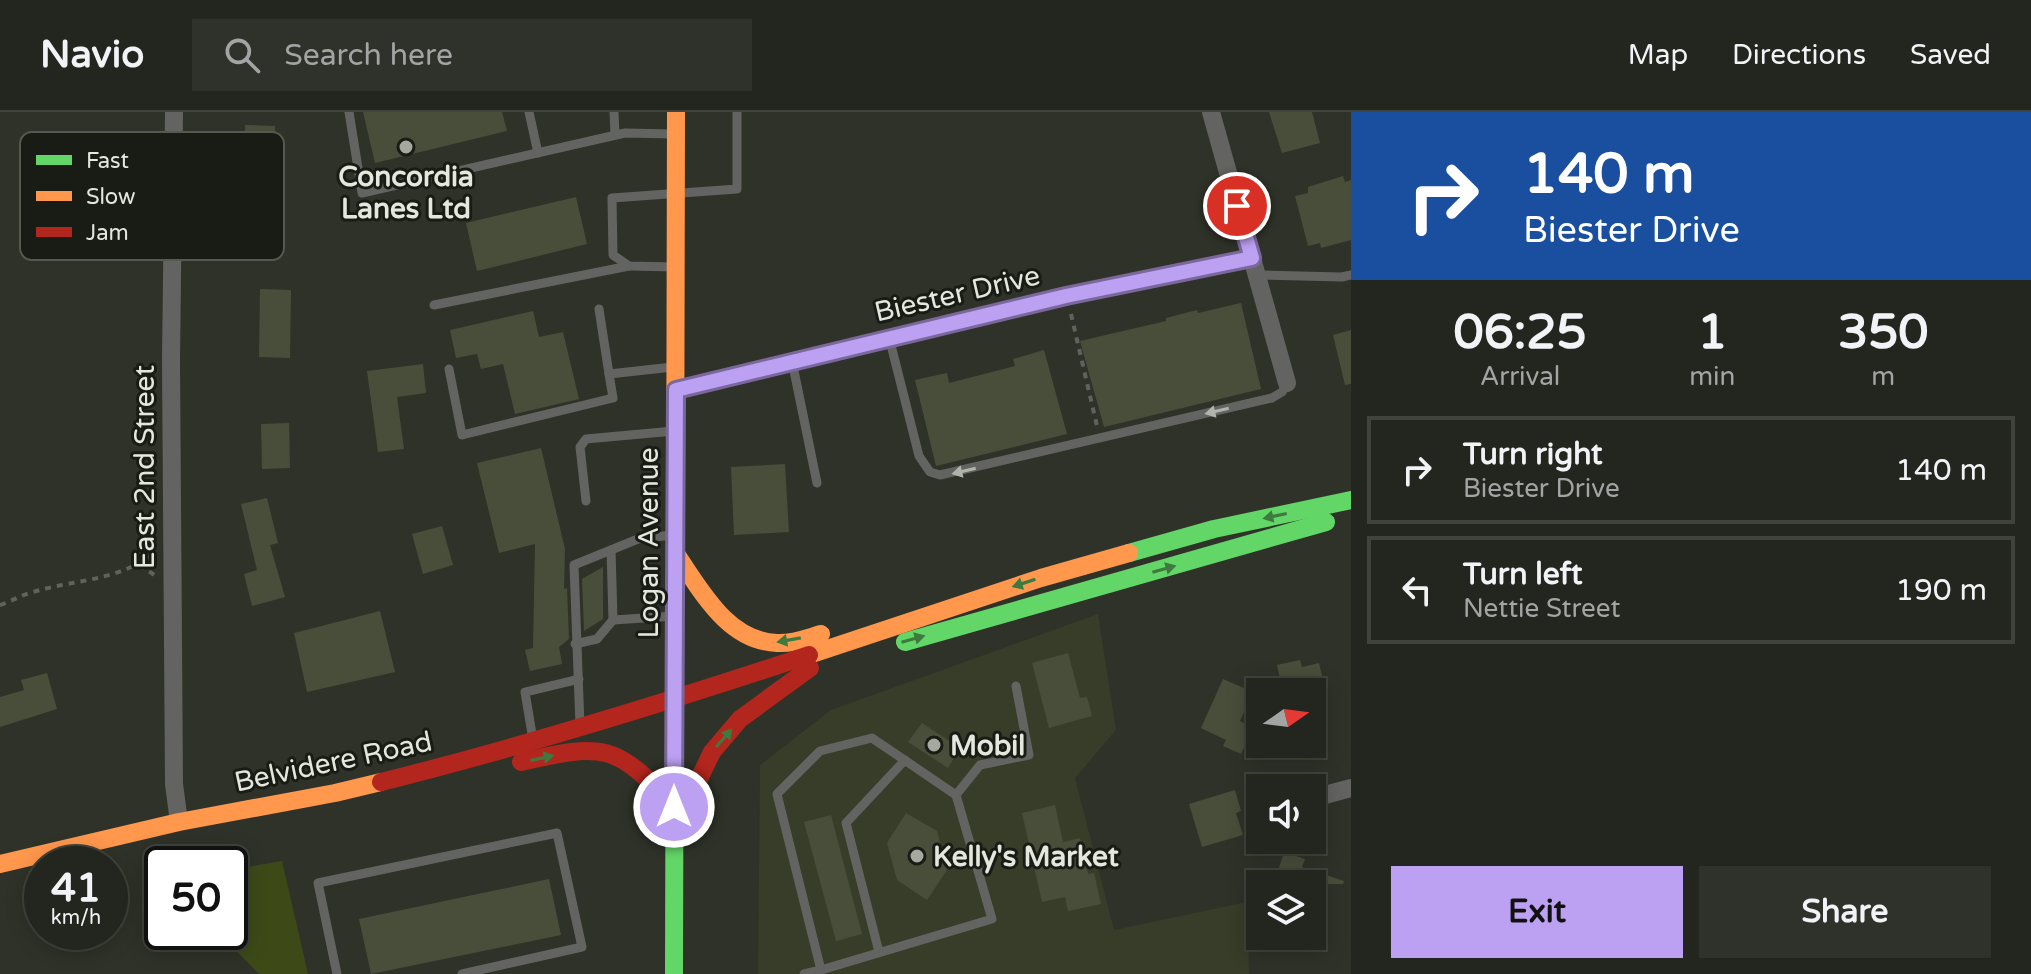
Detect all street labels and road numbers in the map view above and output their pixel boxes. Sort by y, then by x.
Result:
street label: Biester Drive [871,258,1043,330]
street label: East 2nd Street [128,365,162,569]
street label: Logan Avenue [632,447,666,639]
street label: Belvidere Road [231,724,435,800]

